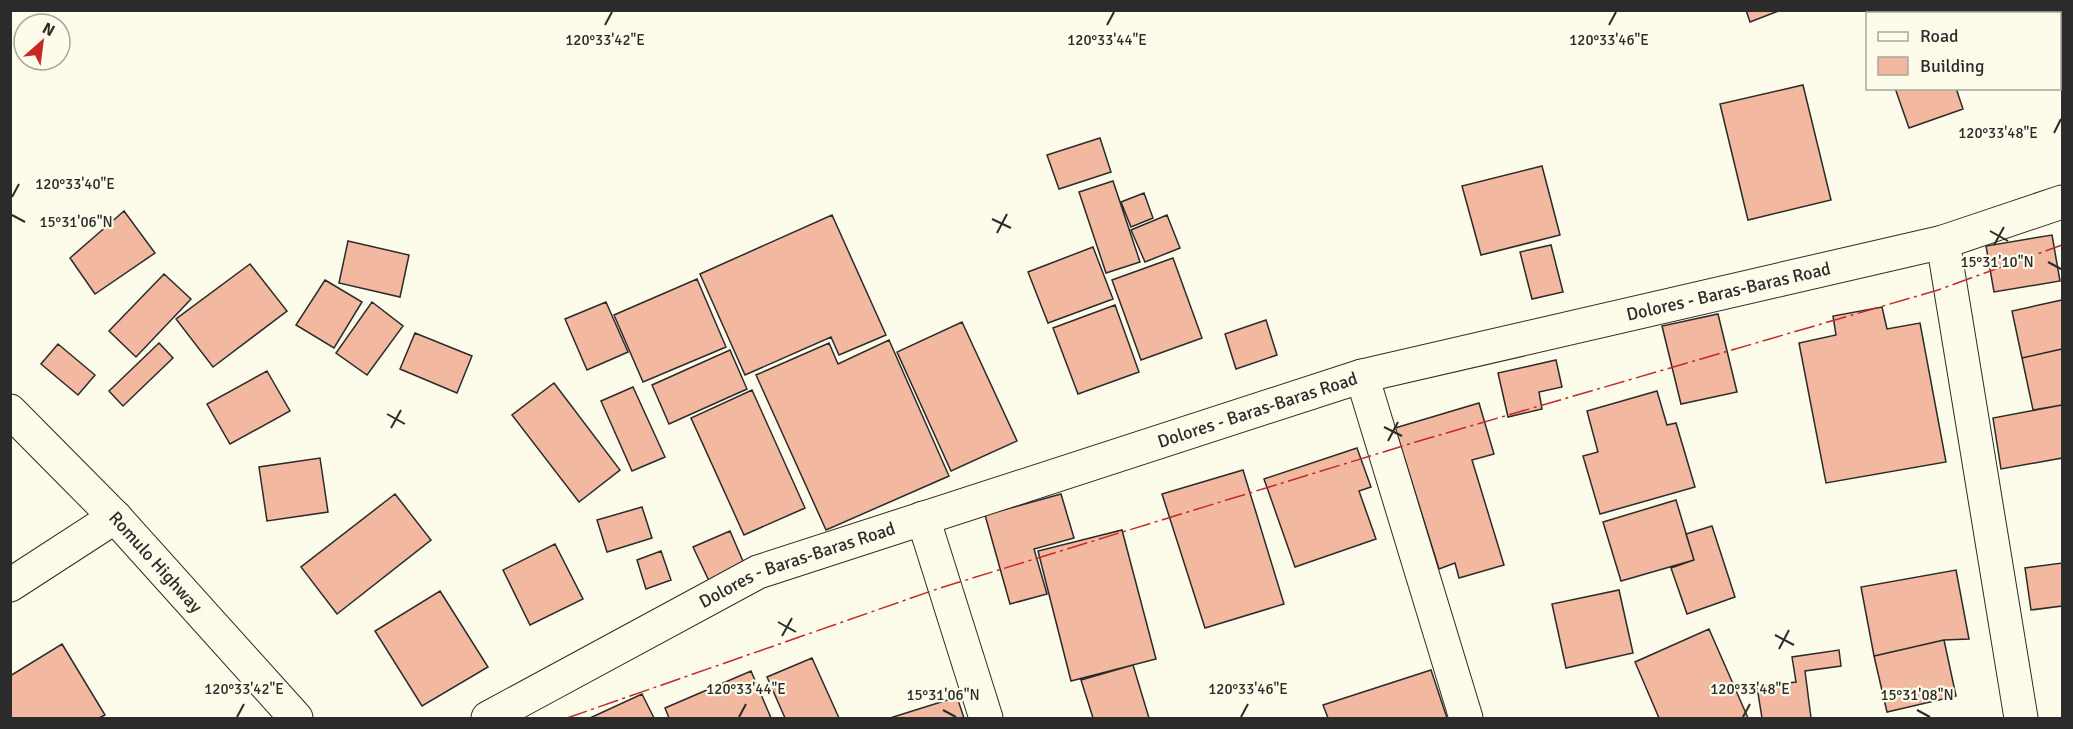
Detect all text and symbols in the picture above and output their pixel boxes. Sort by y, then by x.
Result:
north arrow [12,12,72,72]
legend [1866,12,2061,90]
text: N [39,18,58,41]
text: Road [1920,25,1959,47]
text: 120°33'42"E [565,31,645,49]
text: 120°33'44"E [1067,31,1147,49]
text: 120°33'46"E [1569,31,1649,49]
text: Building [1920,55,1984,77]
text: 120°33'48"E [1958,124,2038,142]
text: 120°33'40"E [35,175,115,193]
text: 15°31'06"N [39,213,113,231]
text: 15°31'10"N [1960,253,2034,271]
street label: Dolores - Baras-Baras Road [1624,257,1833,326]
street label: Dolores - Baras-Baras Road [1155,367,1360,453]
street label: Romulo Highway [104,507,207,618]
street label: Dolores - Baras-Baras Road [695,517,898,613]
text: 120°33'42"E [204,680,284,698]
text: 120°33'44"E [706,680,786,698]
text: 120°33'46"E [1208,680,1288,698]
text: 120°33'48"E [1710,680,1790,698]
text: 15°31'06"N [906,686,980,704]
text: 15°31'08"N [1880,686,1954,704]

